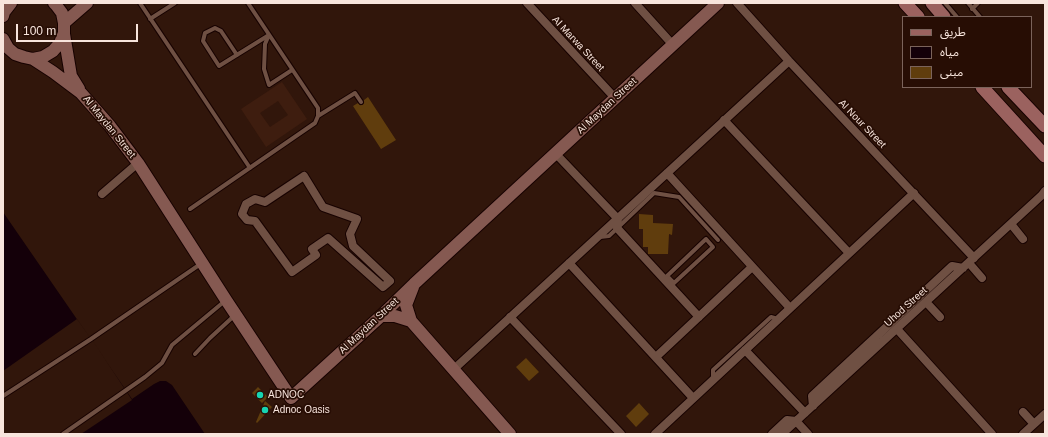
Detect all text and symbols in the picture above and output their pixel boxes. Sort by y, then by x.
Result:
street label: Al Marwa Street [549,14,607,74]
scale bar [18,16,140,42]
legend [902,16,1032,88]
text: 100 m [23,24,56,38]
text: طريق [940,25,966,39]
text: مياه [940,45,959,59]
text: مبنى [940,65,963,79]
street label: Al Maydan Street [575,75,639,137]
street label: Al Maydan Street [80,93,138,161]
street label: Al Nour Street [836,97,888,151]
street label: Uhod Street [882,285,930,329]
street label: Al Maydan Street [337,295,401,357]
place label: ADNOC [268,389,304,401]
marker: ADNOC [255,390,265,400]
place label: Adnoc Oasis [273,404,330,416]
marker: Adnoc Oasis [260,405,270,415]

